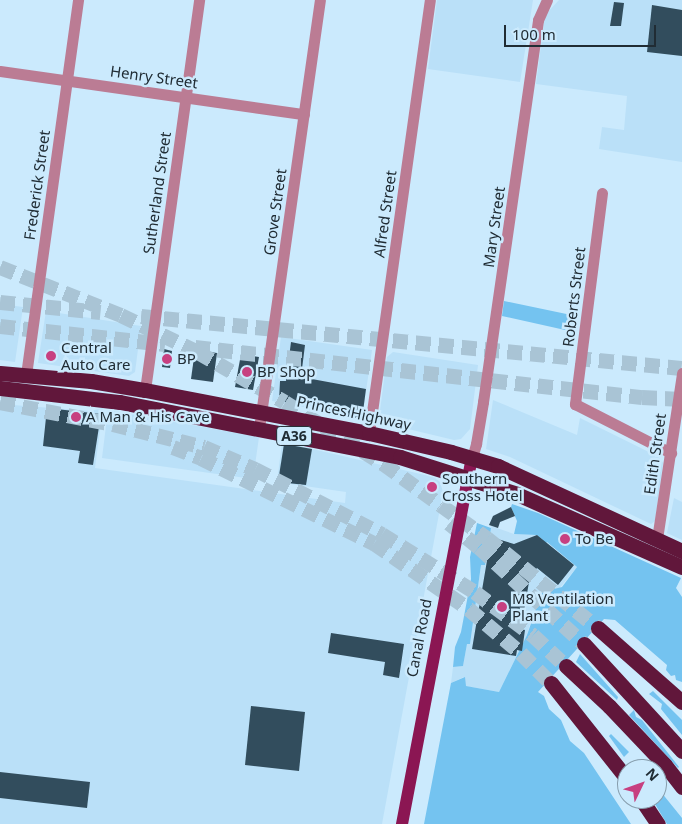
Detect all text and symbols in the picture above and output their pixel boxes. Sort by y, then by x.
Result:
scale bar [507,15,660,47]
text: 100 m [512,24,556,44]
street label: Henry Street [109,62,199,92]
street label: Frederick Street [20,129,54,241]
street label: Sutherland Street [140,131,174,255]
street label: Grove Street [260,167,290,257]
street label: Alfred Street [370,169,400,259]
street label: Mary Street [479,185,509,269]
street label: Roberts Street [559,246,589,348]
place label: Central Auto Care [61,338,130,373]
marker: Central Auto Care [45,350,57,362]
place label: BP [177,350,196,368]
marker: BP [161,353,173,365]
place label: BP Shop [257,363,316,381]
marker: BP Shop [241,366,253,378]
street label: Princes Highway [295,392,413,434]
place label: A Man & His Cave [86,408,210,426]
marker: A Man & His Cave [70,411,82,423]
street label: Edith Street [640,412,670,496]
road number: A36 [275,424,313,448]
place label: Southern Cross Hotel [442,469,523,504]
marker: Southern Cross Hotel [426,481,438,493]
place label: To Be [575,530,613,548]
marker: To Be [559,533,571,545]
place label: M8 Ventilation Plant [512,589,614,624]
street label: Canal Road [403,597,435,679]
marker: M8 Ventilation Plant [496,601,508,613]
north arrow [617,759,667,809]
text: N [642,764,664,785]

